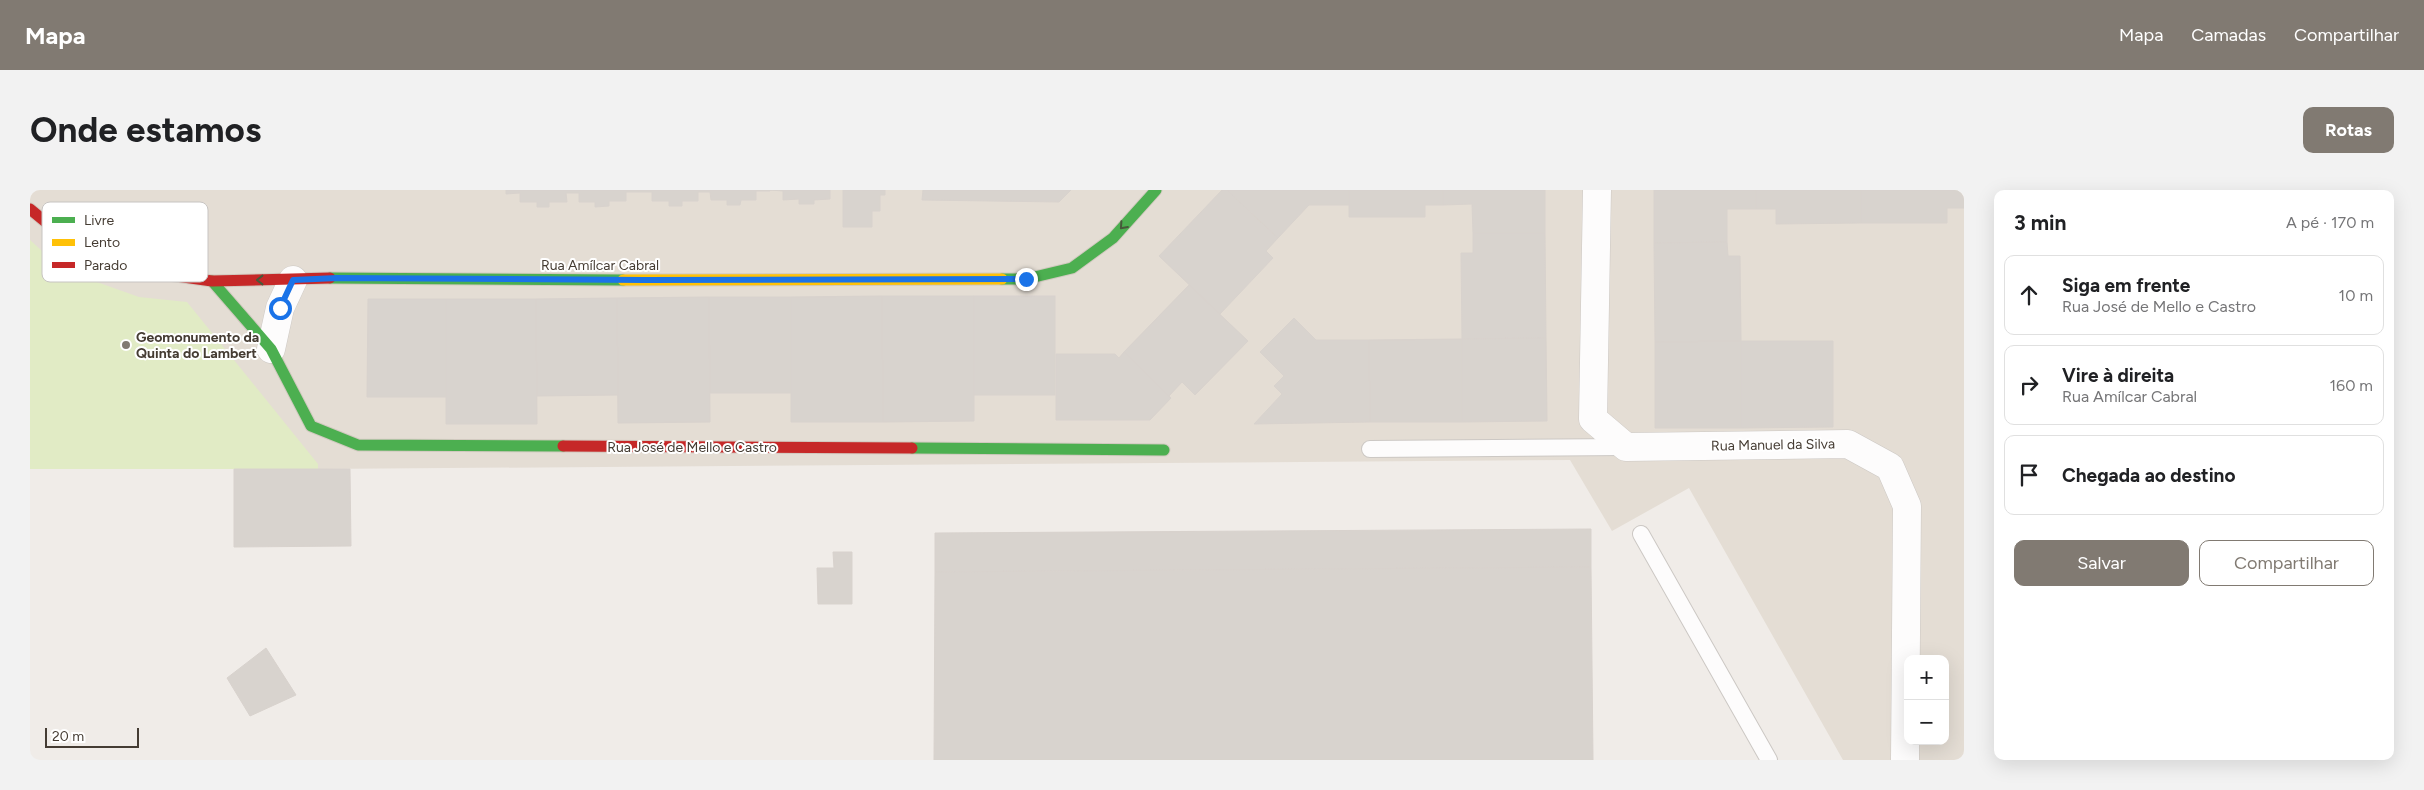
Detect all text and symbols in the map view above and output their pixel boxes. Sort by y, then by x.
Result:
text: Mapa [25,21,86,50]
text: Mapa [2119,24,2163,46]
text: Camadas [2191,24,2266,46]
text: Compartilhar [2294,24,2399,46]
button: Rotas [2303,107,2394,153]
text: Onde estamos [30,109,261,151]
legend [42,202,208,282]
text: 3 min [2014,210,2066,235]
text: Livre [84,212,115,229]
text: A pé · 170 m [2286,213,2374,232]
one-way arrow [1120,221,1129,230]
text: Lento [84,234,120,251]
text: Parado [84,257,127,274]
street label: Rua Amílcar Cabral [541,257,659,274]
route end [1015,268,1038,291]
text: Siga em frente [2062,274,2190,297]
one-way arrow [256,275,264,285]
icon: ahead [2015,281,2043,309]
text: 10 m [2339,286,2373,305]
route start [269,297,292,320]
text: Rua José de Mello e Castro [2062,297,2256,316]
place label: Geomonumento da Quinta do Lambert [136,329,259,362]
marker: Geomonumento da Quinta do Lambert [120,339,132,351]
text: Vire à direita [2062,364,2174,387]
icon: right [2015,371,2043,399]
text: 160 m [2330,376,2373,395]
text: Rua Amílcar Cabral [2062,387,2197,406]
street label: Rua Manuel da Silva [1711,435,1835,455]
street label: Rua José de Mello e Castro [607,439,777,456]
icon: arrive [2015,461,2043,489]
text: Chegada ao destino [2062,464,2235,487]
button: Salvar [2014,540,2189,586]
button: Compartilhar [2199,540,2374,586]
map controls [1904,655,1949,745]
button: + [1904,655,1949,700]
button: − [1904,700,1949,745]
scale bar [45,725,139,748]
text: 20 m [52,728,84,745]

